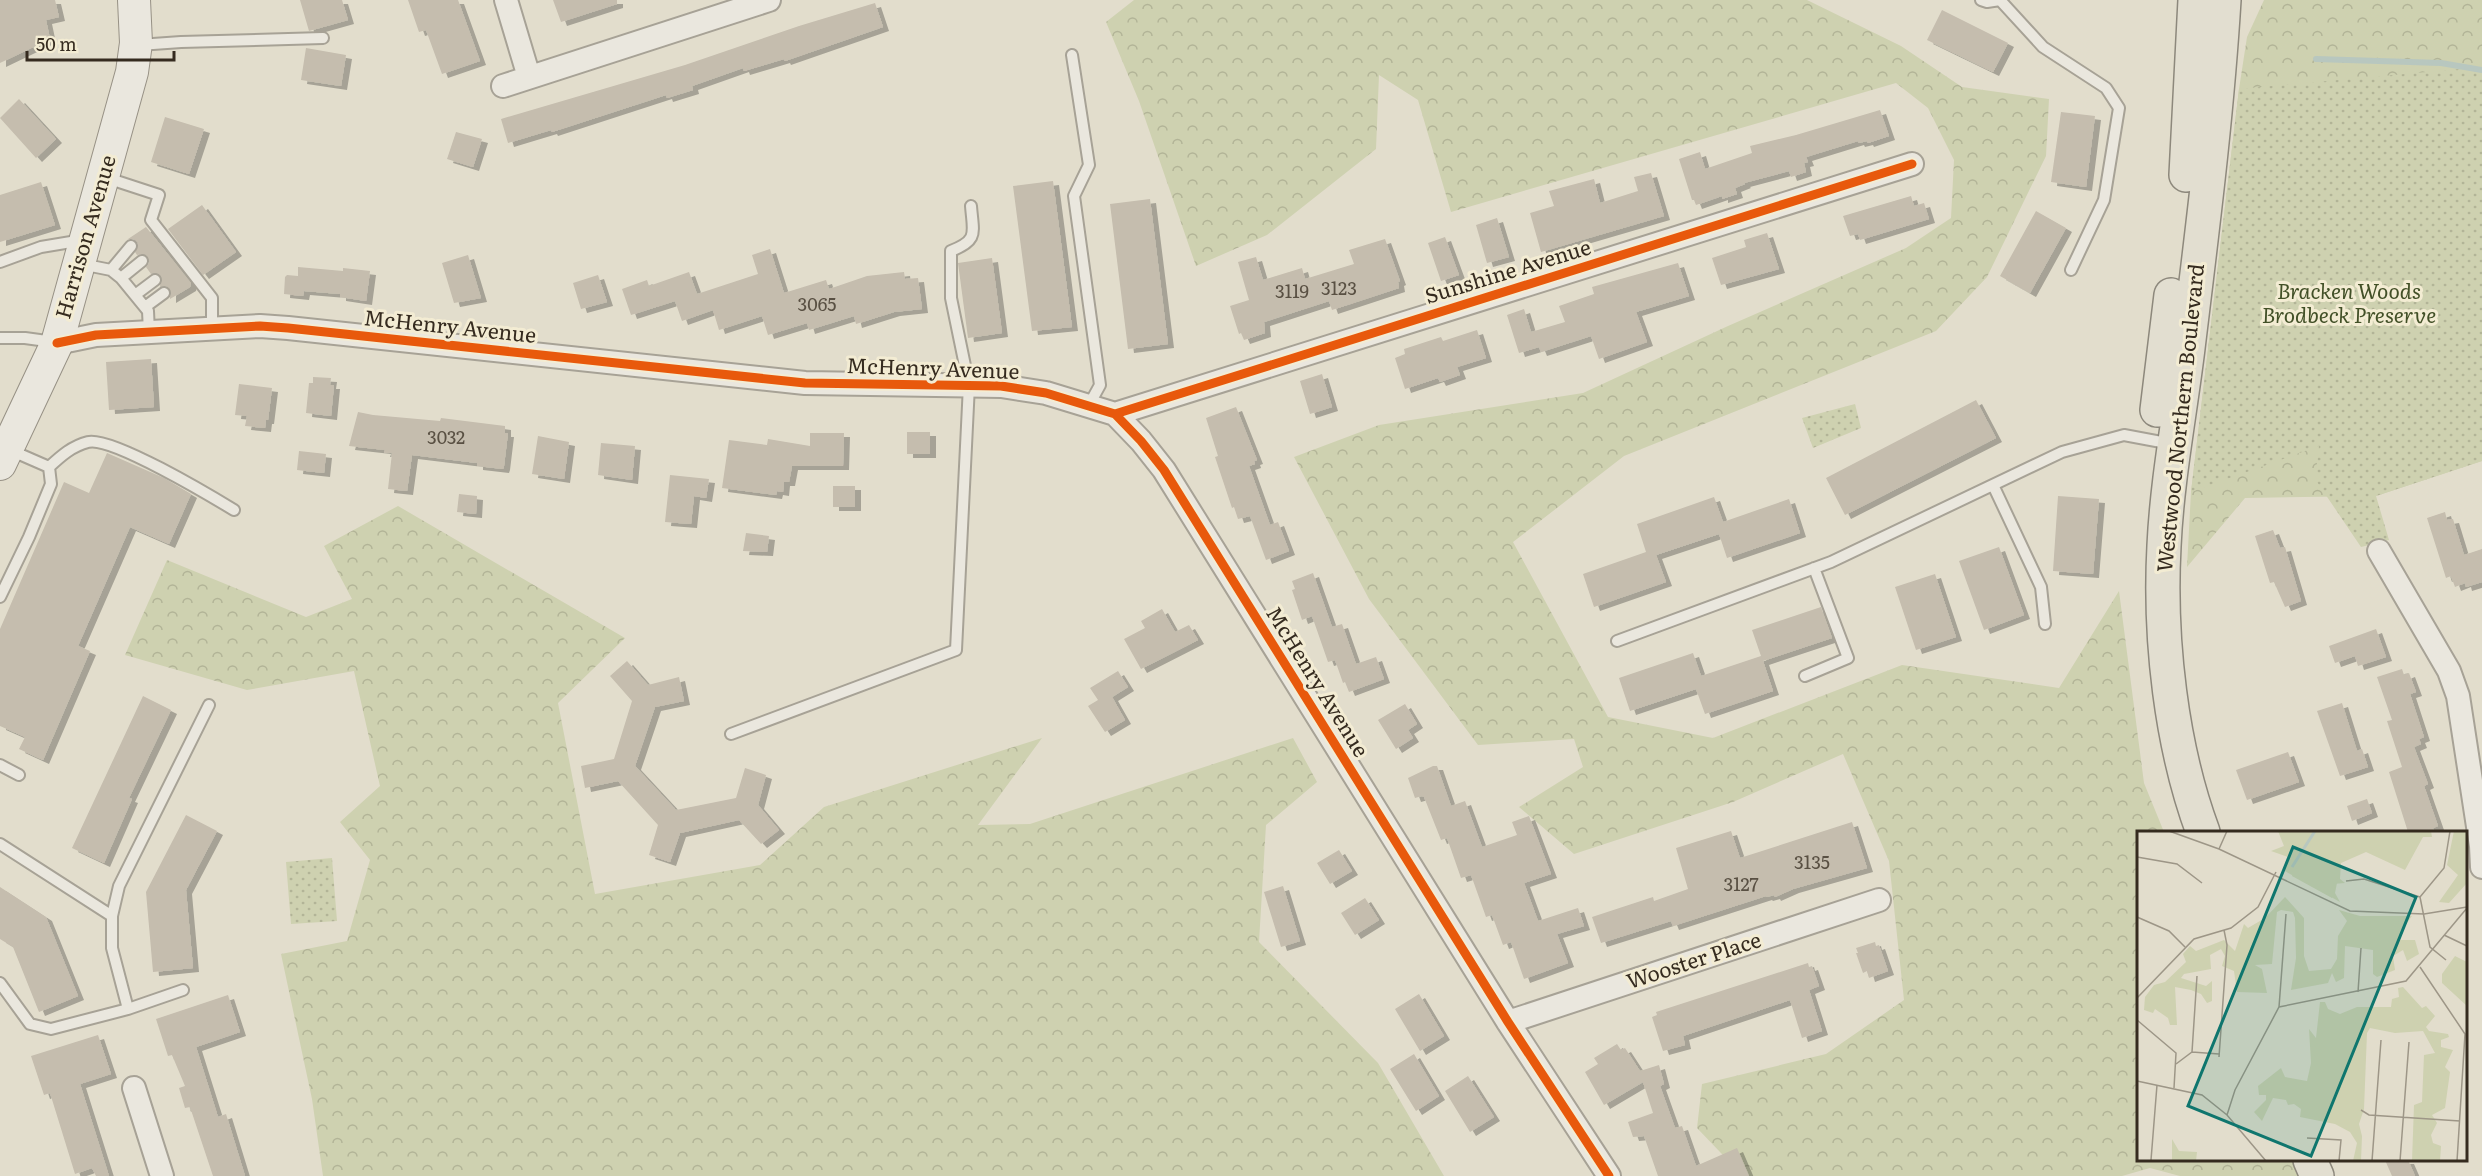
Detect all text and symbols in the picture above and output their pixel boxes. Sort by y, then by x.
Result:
scale bar [27,24,174,62]
text: 50 m [36,30,77,57]
street label: Harrison Avenue [45,151,122,322]
street label: Sunshine Avenue [1420,230,1594,310]
street label: Westwood Northern Boulevard [2147,262,2210,574]
house number: 3123 [1321,274,1357,301]
park label: Bracken Woods Brodbeck Preserve [2262,274,2436,329]
house number: 3119 [1275,277,1309,304]
house number: 3065 [798,290,836,317]
street label: McHenry Avenue [363,300,538,349]
street label: McHenry Avenue [846,348,1020,385]
house number: 3032 [427,423,465,450]
street label: McHenry Avenue [1260,599,1378,762]
inset map [2137,831,2467,1161]
house number: 3135 [1794,848,1830,875]
house number: 3127 [1723,870,1759,897]
street label: Wooster Place [1622,922,1765,995]

